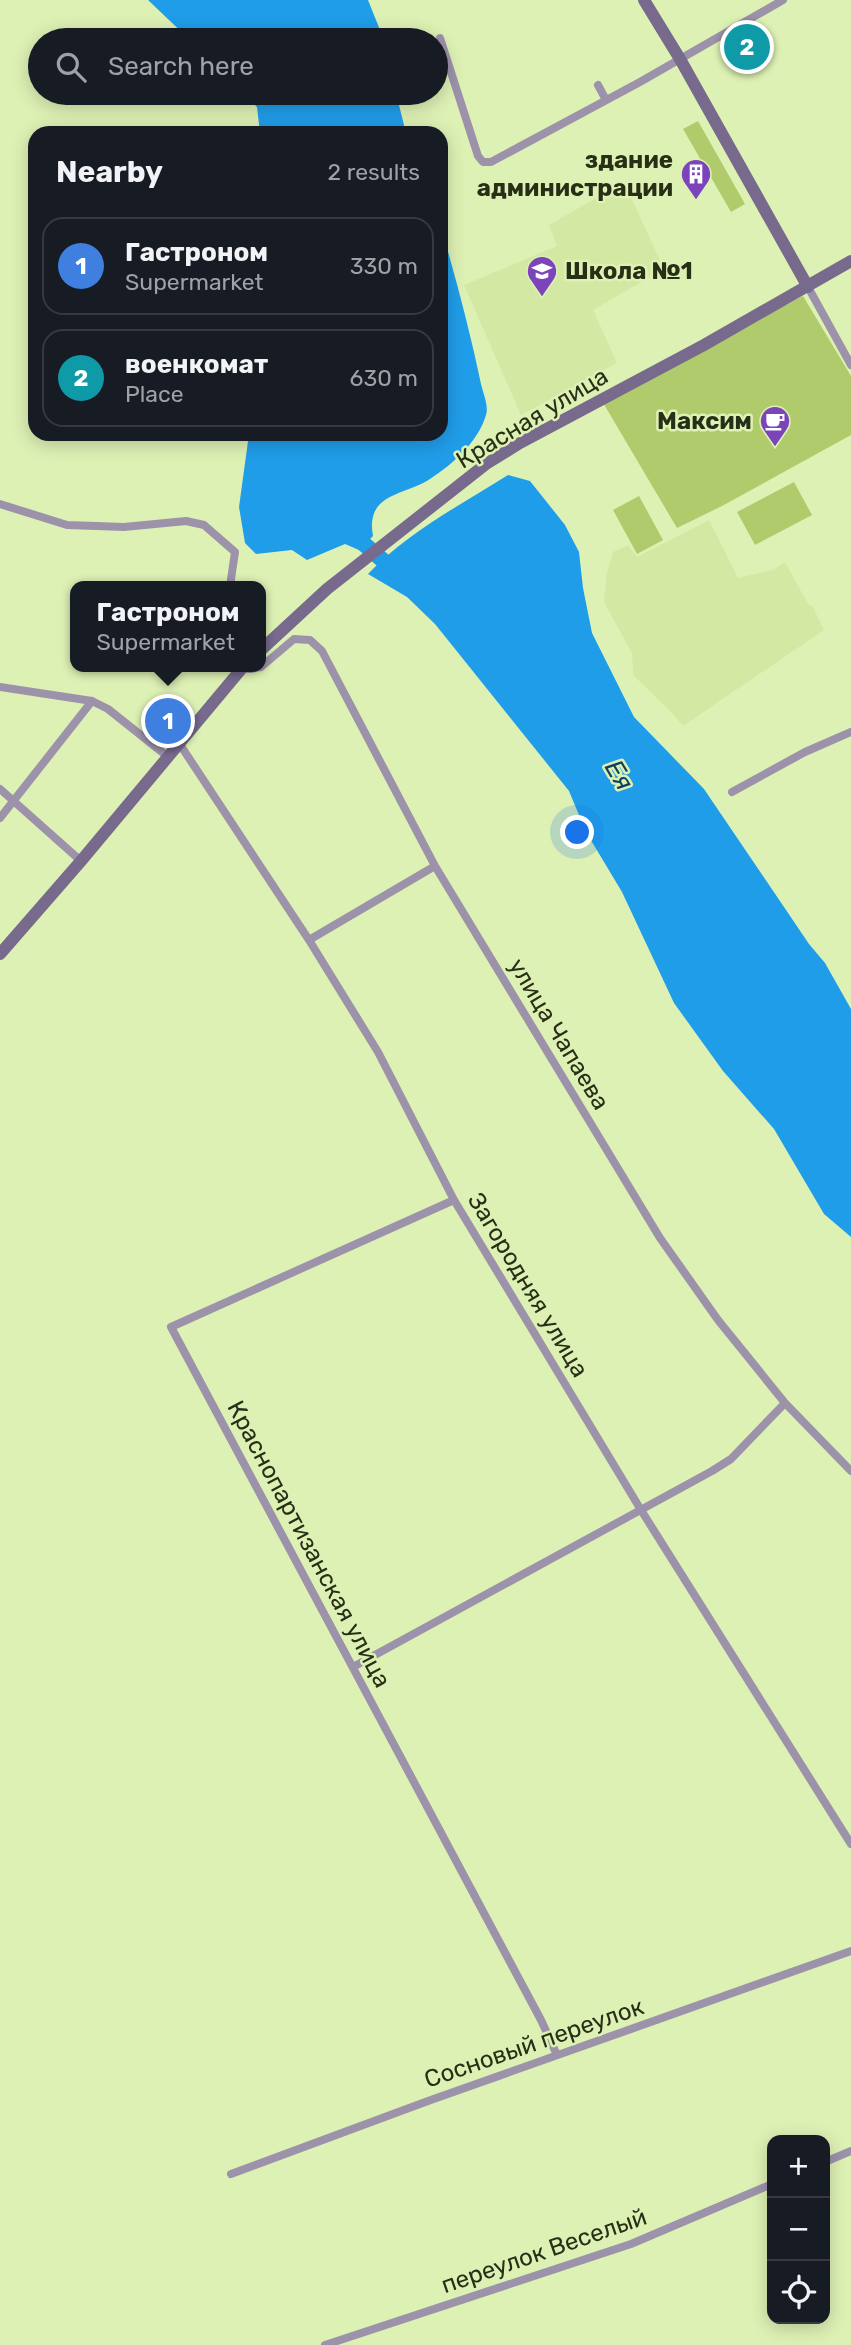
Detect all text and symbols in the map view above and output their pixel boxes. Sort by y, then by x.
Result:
pin: 2 [724,21,770,73]
search box [28,28,448,105]
icon: search [52,48,90,86]
text: Search here [108,51,254,82]
place label: здание администрации [477,146,673,202]
text: Nearby [56,154,163,190]
building icon: здание администрации [679,157,713,201]
text: 2 results [328,158,420,186]
text: Гастроном [125,237,268,268]
text: 1 [75,252,87,280]
text: 330 m [350,252,418,280]
school or university icon: Школа №1 [525,254,559,298]
place label: Школа №1 [565,257,693,285]
text: Supermarket [125,268,263,296]
text: военкомат [125,349,268,380]
street label: Красная улица [451,362,613,474]
text: 2 [74,364,88,392]
text: 630 m [350,364,418,392]
text: Place [125,380,184,408]
cafe icon: Максим [758,404,792,448]
place label: Максим [657,407,752,435]
popup [70,581,266,672]
text: Гастроном [96,597,240,628]
text: Supermarket [96,628,235,656]
pin: 1 [145,695,191,747]
water label: Ея [598,754,640,796]
your location [560,815,594,849]
street label: улица Чапаева [503,953,615,1115]
street label: Загородняя улица [462,1188,594,1382]
street label: Краснопартизанская улица [221,1396,397,1692]
street label: Сосновый переулок [421,1992,648,2094]
map controls [767,2135,830,2324]
button: + [767,2135,830,2198]
button: − [767,2198,830,2261]
street label: переулок Веселый [438,2203,650,2299]
button: locate [767,2261,830,2324]

